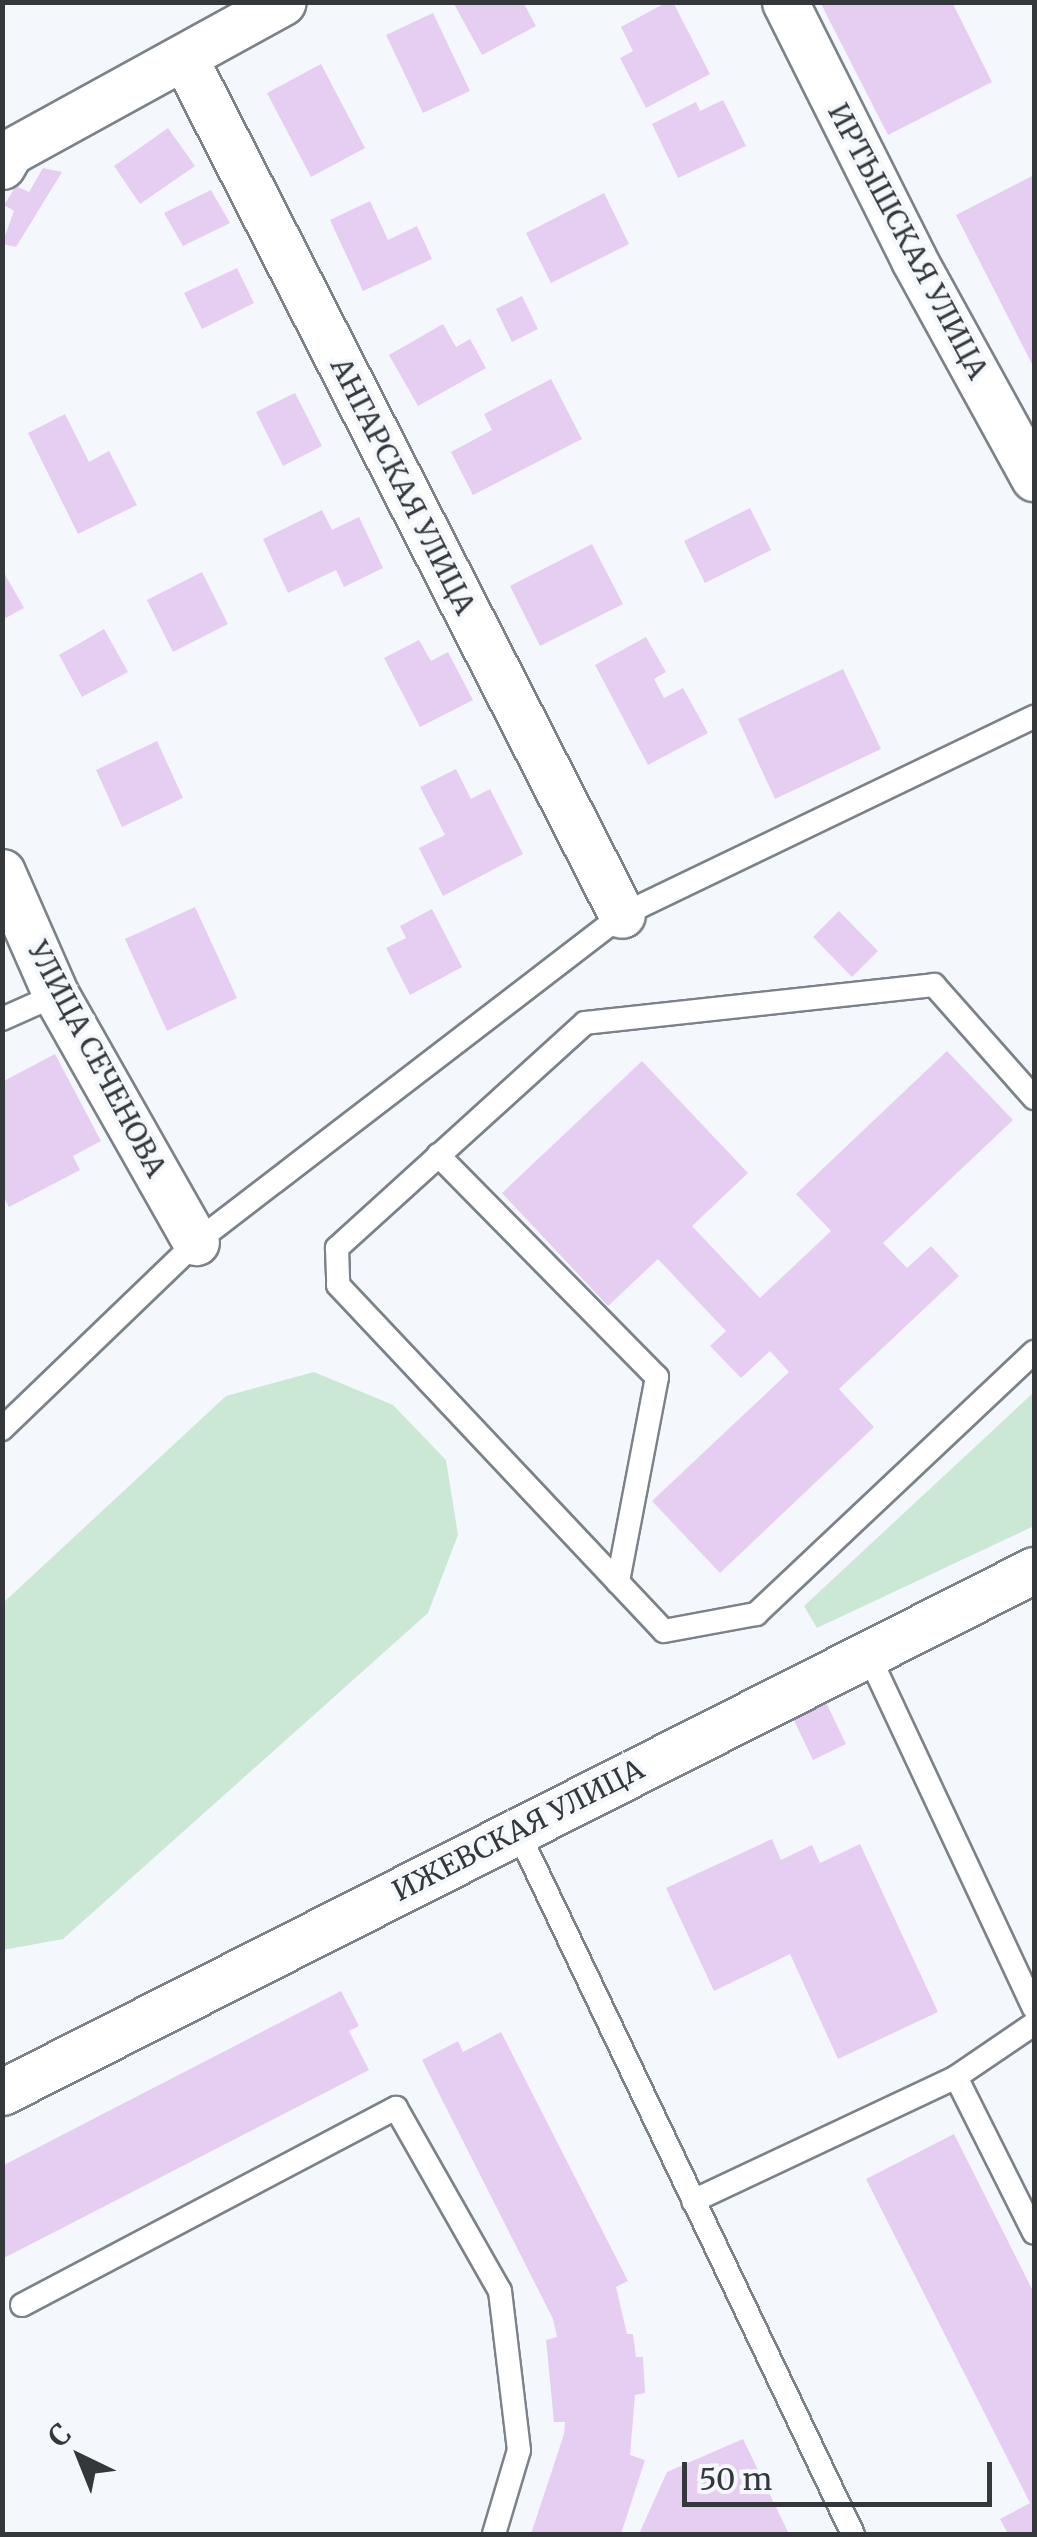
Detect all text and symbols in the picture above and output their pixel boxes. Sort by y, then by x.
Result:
street label: ИРТЫШСКАЯ УЛИЦА [821,98,995,384]
street label: АНГАРСКАЯ УЛИЦА [324,352,482,620]
street label: УЛИЦА СЕЧЕНОВА [21,936,173,1182]
street label: ИЖЕВСКАЯ УЛИЦА [387,1752,649,1908]
north arrow [30,2407,130,2507]
text: С [40,2416,79,2455]
scale bar [687,2442,997,2504]
text: 50 m [699,2460,772,2498]

